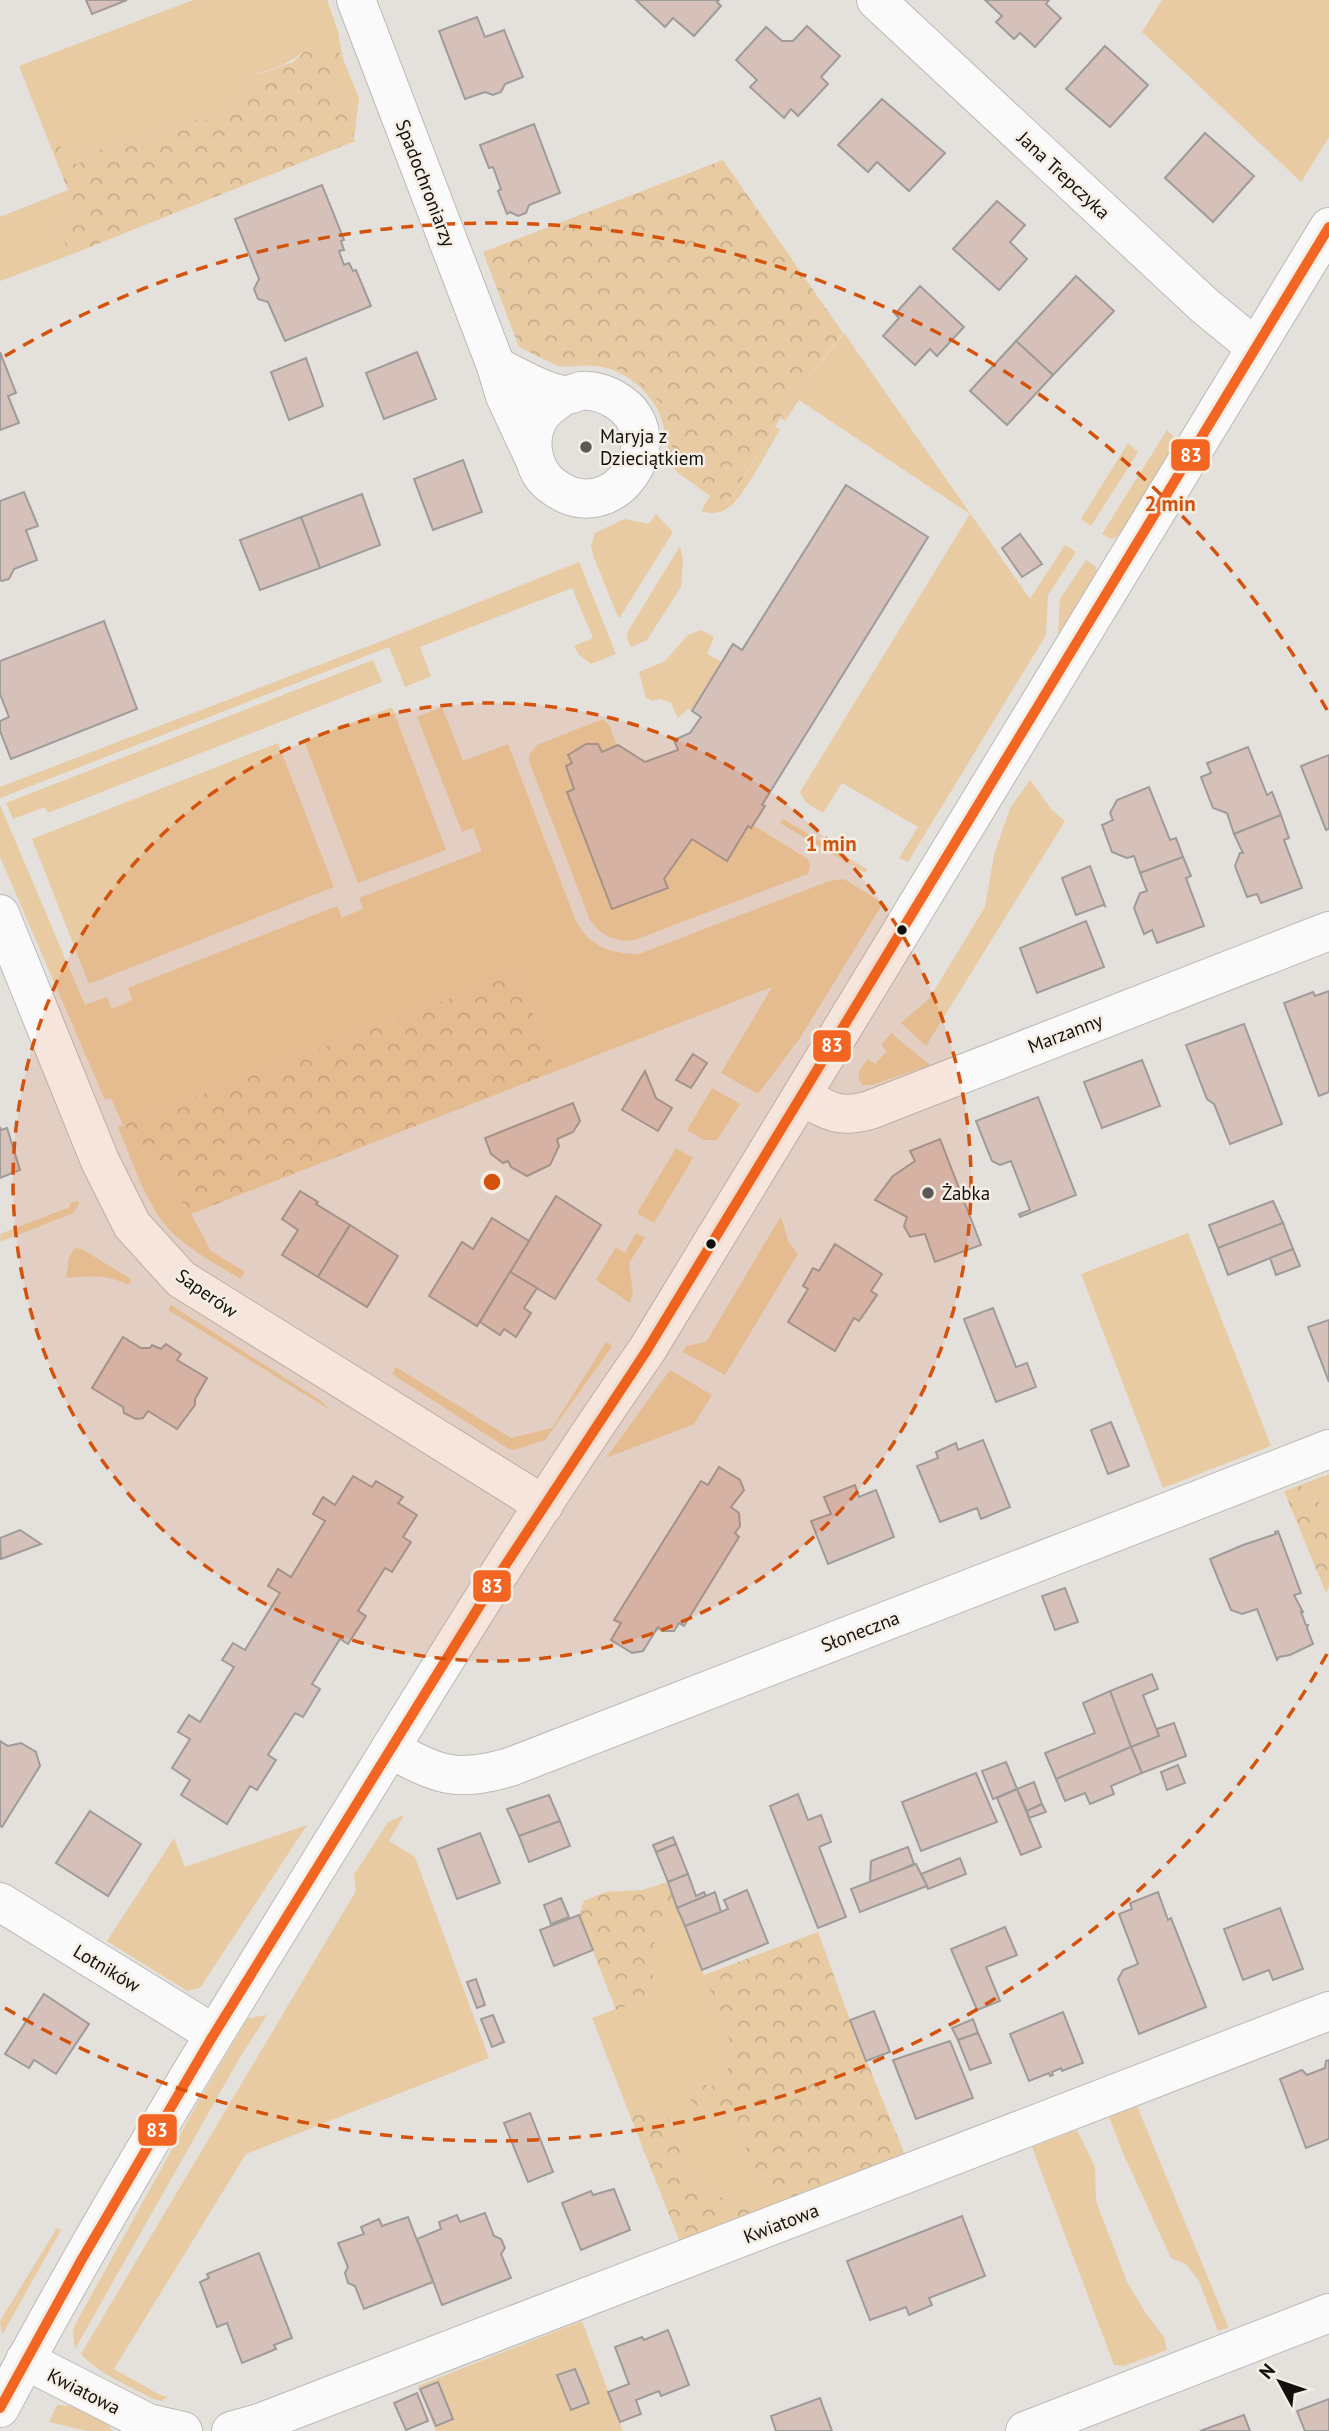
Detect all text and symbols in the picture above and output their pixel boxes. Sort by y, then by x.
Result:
street label: Spadochroniarzy [391,116,461,250]
street label: Jana Trepczyka [1012,125,1115,224]
place label: Maryja z Dzieciątkiem [600,424,704,470]
line badge: 83 [1170,438,1211,472]
marker: Maryja z Dzieciątkiem [578,439,594,455]
text: 83 [1180,443,1202,467]
text: 2 min [1144,490,1196,517]
text: 1 min [805,830,857,857]
unlabelled marker [895,923,909,937]
street label: Marzanny [1024,1008,1106,1058]
line badge: 83 [812,1029,852,1063]
text: 83 [821,1033,843,1057]
centre of rings [480,1170,504,1194]
place label: Żabka [942,1181,990,1205]
marker: Żabka [920,1185,936,1201]
unlabelled marker [704,1237,718,1251]
street label: Saperów [172,1263,243,1323]
line badge: 83 [472,1569,512,1603]
text: 83 [481,1574,503,1598]
street label: Słoneczna [817,1605,903,1657]
street label: Lotników [69,1939,145,1997]
line badge: 83 [137,2113,178,2147]
text: 83 [146,2118,168,2142]
street label: Kwiatowa [740,2198,822,2248]
north arrow [1245,2347,1315,2417]
text: N [1254,2359,1280,2384]
street label: Kwiatowa [44,2362,124,2420]

